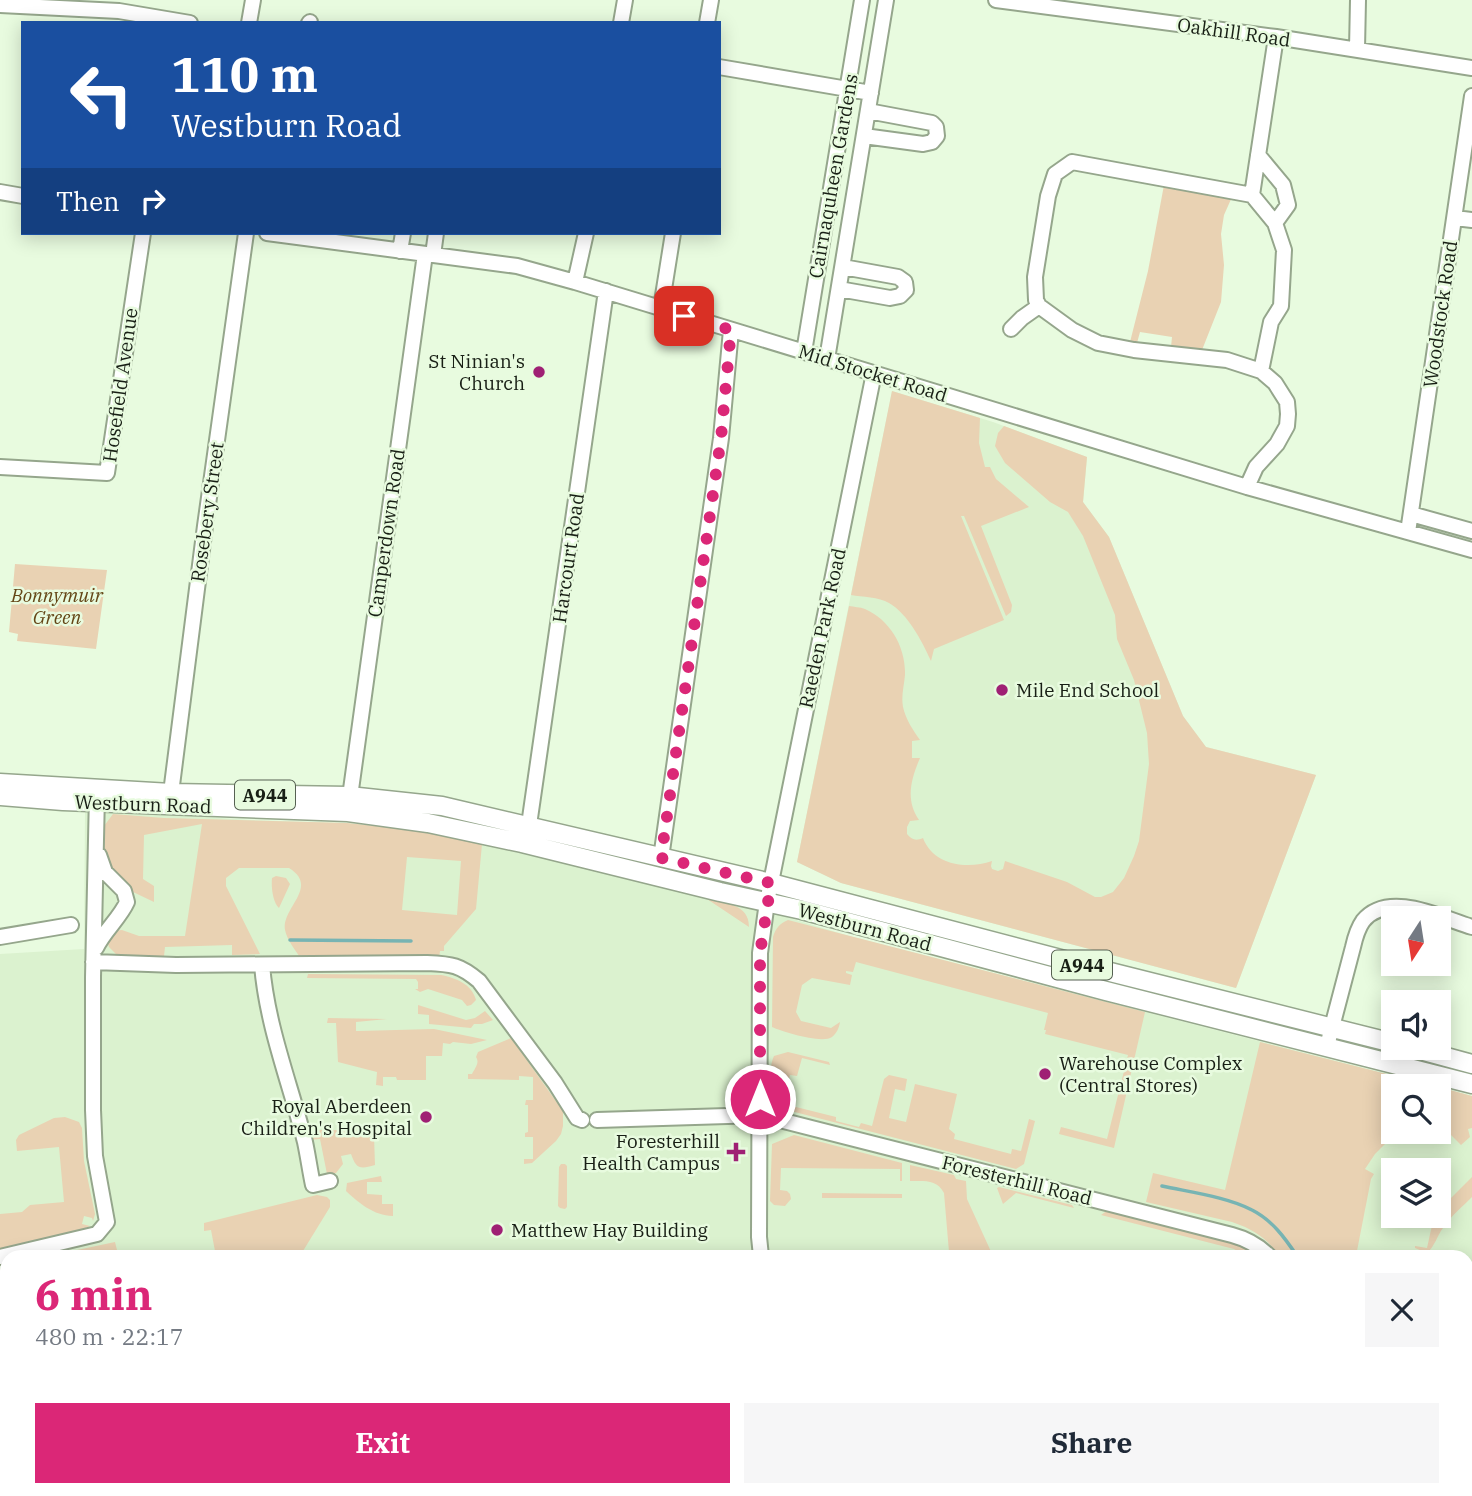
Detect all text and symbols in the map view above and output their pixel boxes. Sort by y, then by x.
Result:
street label: Oakhill Road [1176,12,1292,52]
text: 110 m [171,42,318,105]
icon: left [56,49,147,140]
street label: Cairnaquheen Gardens [803,72,863,280]
text: Westburn Road [171,104,402,146]
icon: right [134,182,172,220]
text: Then [56,184,120,218]
street label: Woodstock Road [1418,239,1462,389]
pin [654,286,714,346]
icon: arrive [665,297,703,335]
street label: Hosefield Avenue [97,306,143,464]
street label: Mid Stocket Road [796,339,950,407]
place label: St Ninian's Church [428,349,525,395]
marker: St Ninian's Church [531,364,547,380]
street label: Rosebery Street [185,440,229,584]
street label: Camperdown Road [362,447,410,619]
street label: Harcourt Road [547,492,589,624]
street label: Raeden Park Road [793,546,851,710]
park label: Bonnymuir Green [10,583,104,629]
place label: Mile End School [1016,678,1160,702]
marker: Mile End School [994,682,1010,698]
road number: A944 [235,780,295,810]
street label: Westburn Road [74,790,212,818]
street label: Westburn Road [796,898,934,956]
north arrow [1381,906,1451,976]
map controls [1381,906,1451,1228]
road number: A944 [1052,950,1112,980]
button: sound [1381,990,1451,1060]
place label: Warehouse Complex (Central Stores) [1059,1051,1243,1097]
position arrow [723,1062,797,1136]
marker: Warehouse Complex (Central Stores) [1037,1066,1053,1082]
button: search [1381,1074,1451,1144]
place label: Royal Aberdeen Children's Hospital [241,1094,412,1140]
marker: Royal Aberdeen Children's Hospital [418,1109,434,1125]
place label: Foresterhill Health Campus [582,1129,720,1175]
marker: Foresterhill Health Campus [726,1142,746,1162]
street label: Foresterhill Road [939,1150,1095,1210]
button: layers [1381,1158,1451,1228]
place label: Matthew Hay Building [511,1218,709,1242]
marker: Matthew Hay Building [489,1222,505,1238]
text: 6 min [35,1267,153,1322]
button: close [1365,1273,1439,1347]
text: 480 m · 22:17 [35,1321,184,1351]
button: Exit [35,1403,730,1483]
button: Share [744,1403,1439,1483]

